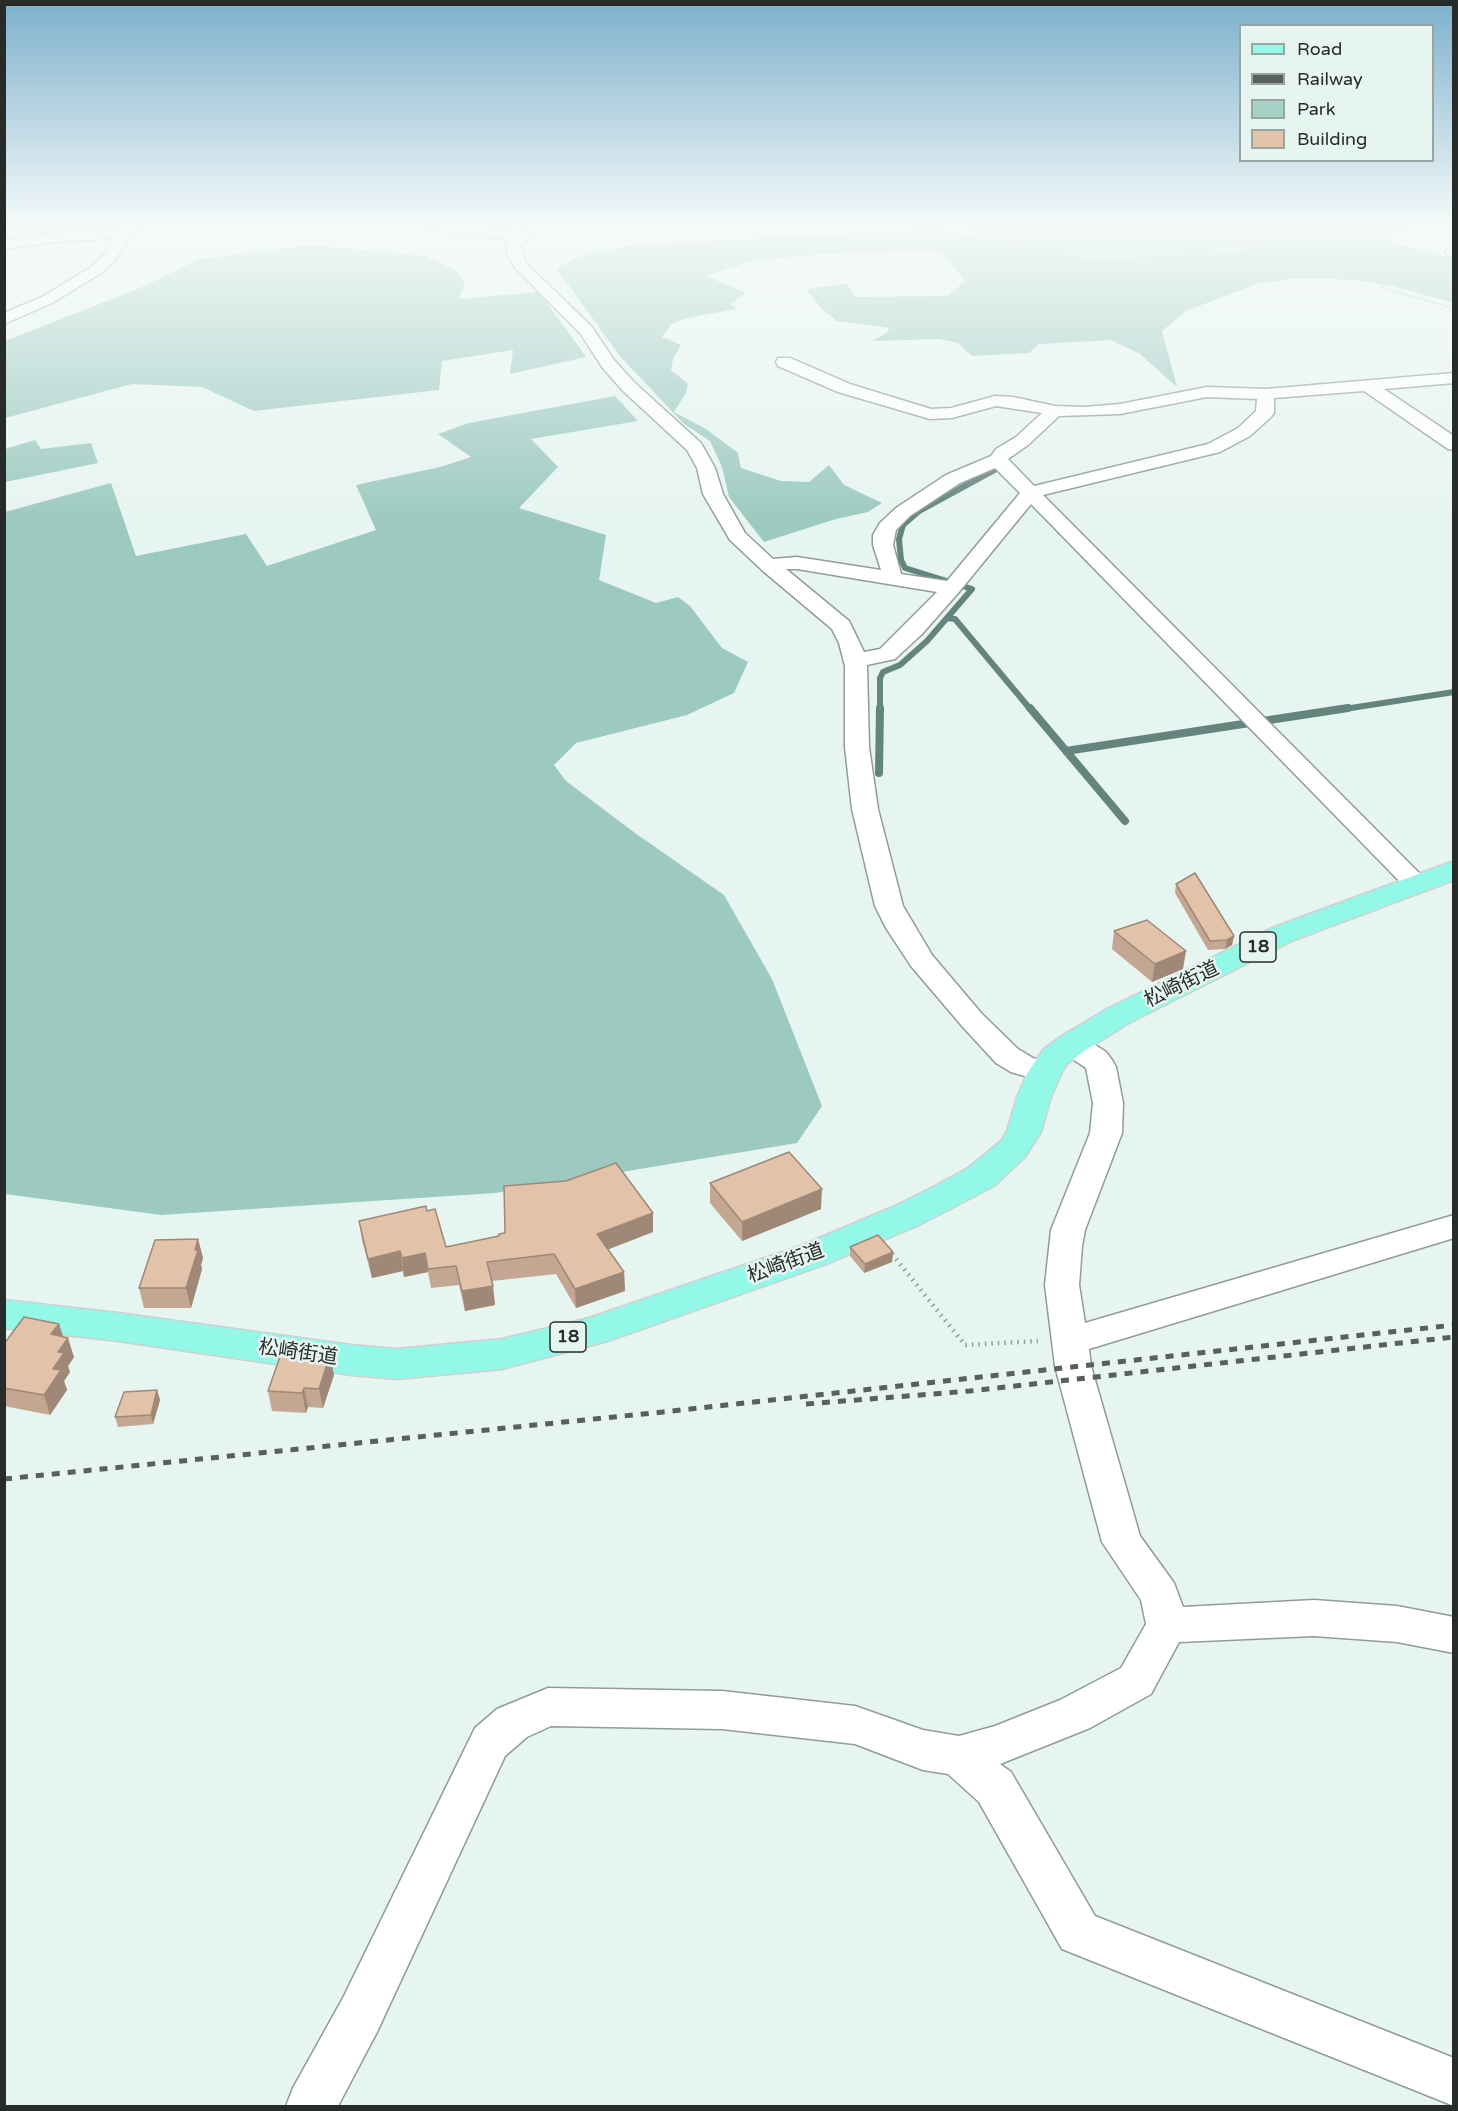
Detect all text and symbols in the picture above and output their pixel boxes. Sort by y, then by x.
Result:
legend [1239,24,1434,162]
text: Road [1297,38,1342,60]
text: Railway [1297,68,1363,90]
text: Park [1297,98,1335,120]
text: Building [1297,128,1367,150]
road number: 18 [1240,932,1276,962]
street label: 松崎街道 [1141,957,1223,1013]
street label: 松崎街道 [744,1239,828,1289]
road number: 18 [550,1322,586,1352]
street label: 松崎街道 [257,1336,339,1370]

